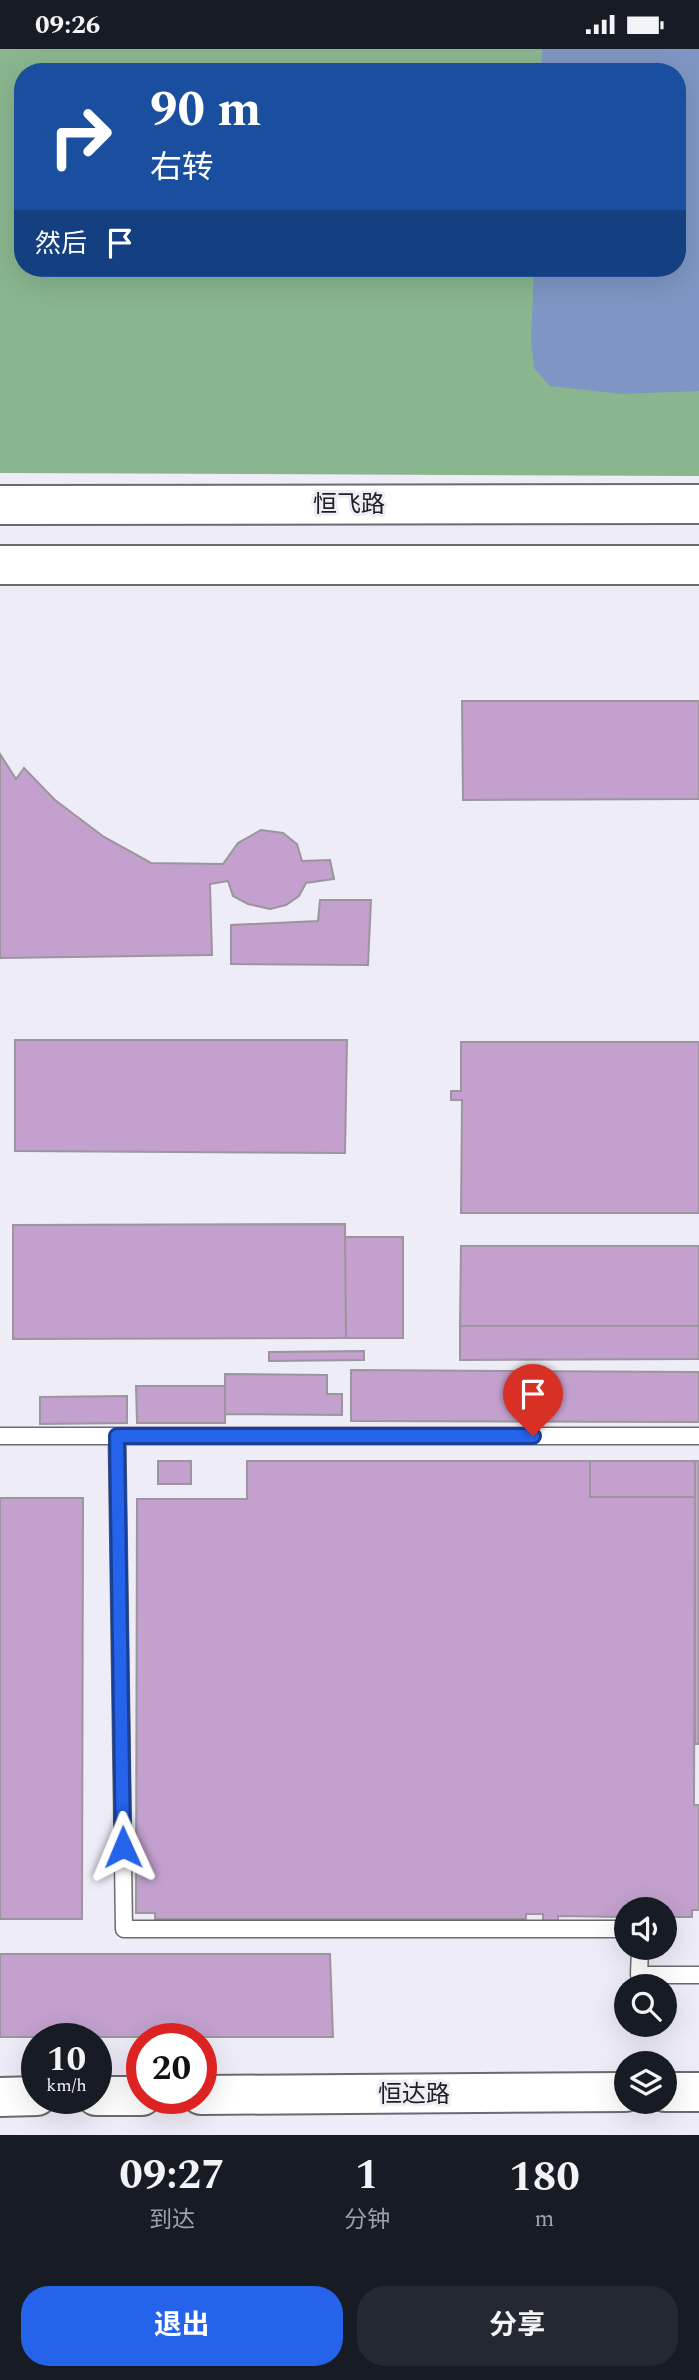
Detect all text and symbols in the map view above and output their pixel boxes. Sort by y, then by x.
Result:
text: 09:26 [35,5,100,45]
text: 90 m [150,73,261,148]
icon: right [35,91,126,182]
text: 右转 [150,144,214,193]
text: 然后 [35,224,87,264]
icon: arrive [101,224,139,262]
street label: 恒飞路 [313,487,385,523]
pin [503,1364,563,1436]
icon: arrive [514,1375,552,1413]
position arrow [86,1810,160,1884]
map controls [614,1897,677,2114]
button: sound [614,1897,677,1960]
button: search [614,1974,677,2037]
speed limit sign: 20 [126,2023,217,2114]
text: 10 [47,2033,86,2086]
button: layers [614,2051,677,2114]
text: km/h [46,2072,87,2099]
street label: 恒达路 [378,2077,450,2113]
text: 09:27 [119,2144,225,2207]
text: 1 [355,2144,379,2207]
text: 180 [509,2146,580,2209]
text: m [535,2202,554,2237]
text: 到达 [149,2203,195,2238]
text: 分钟 [344,2203,390,2238]
button: 退出 [21,2286,343,2366]
button: 分享 [357,2286,678,2366]

